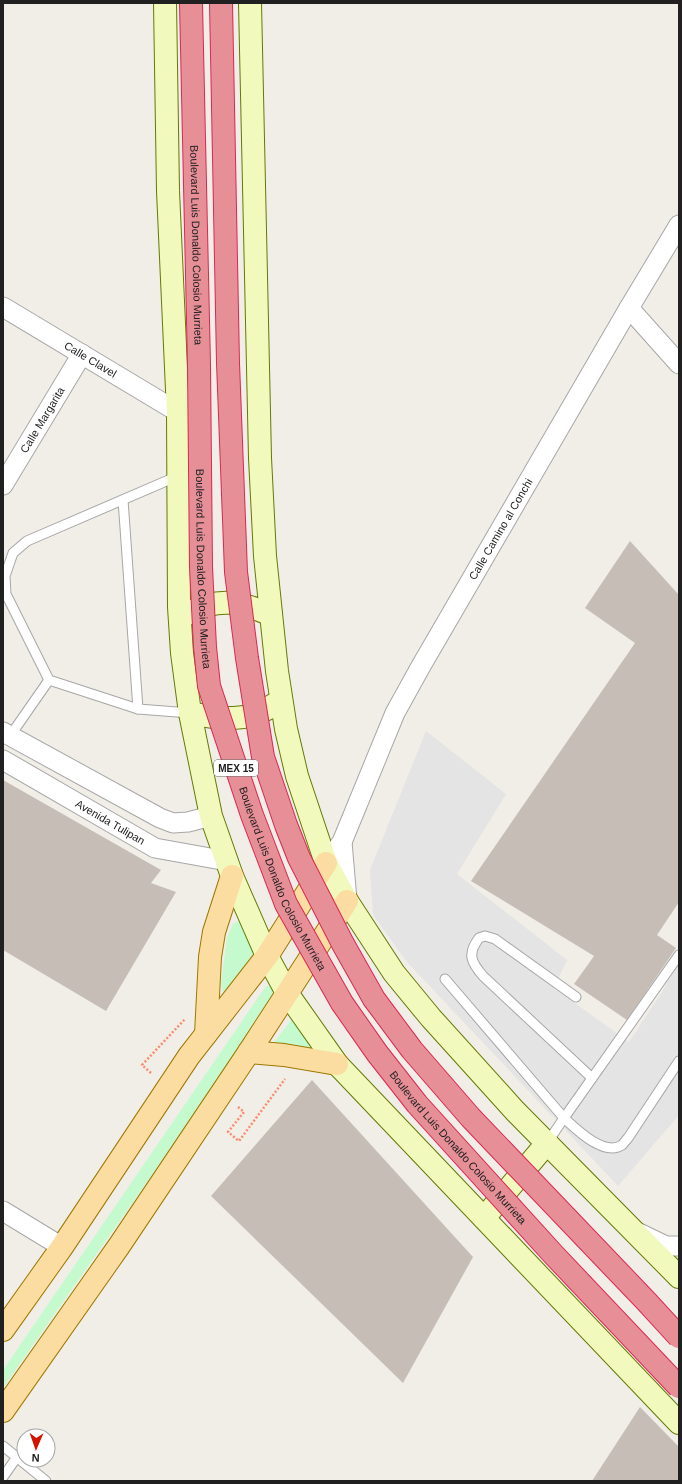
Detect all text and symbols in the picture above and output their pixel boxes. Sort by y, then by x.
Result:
street label: Boulevard Luis Donaldo Colosio Murrieta [188,145,205,346]
street label: Calle Clavel [62,339,119,380]
street label: Calle Margarita [18,384,67,455]
street label: Boulevard Luis Donaldo Colosio Murrieta [194,469,213,670]
street label: Calle Camino al Conchi [466,476,535,582]
road number: MEX 15 [214,760,258,776]
street label: Boulevard Luis Donaldo Colosio Murrieta [237,785,329,973]
street label: Avenida Tulipan [73,797,147,847]
street label: Boulevard Luis Donaldo Colosio Murrieta [387,1069,529,1227]
north arrow [16,1428,56,1468]
text: N [31,1452,40,1464]

